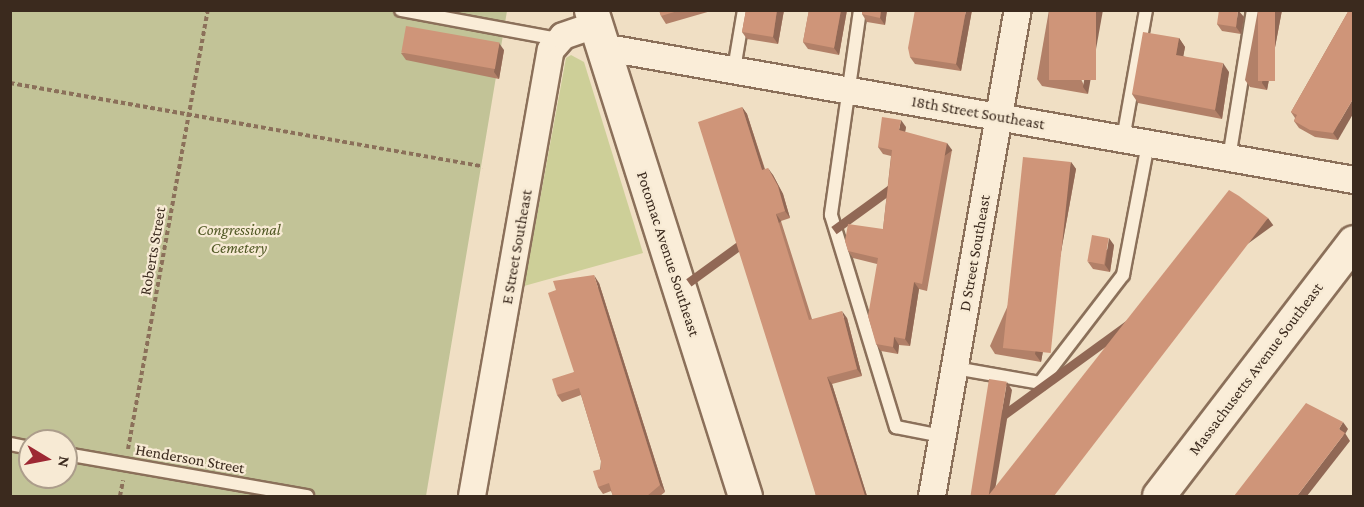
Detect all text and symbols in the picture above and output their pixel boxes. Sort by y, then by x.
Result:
street label: 18th Street Southeast [910,92,1046,134]
street label: Potomac Avenue Southeast [632,169,704,339]
street label: E Street Southeast [497,188,537,306]
street label: D Street Southeast [955,193,995,313]
street label: Roberts Street [136,205,170,297]
park label: Congressional Cemetery [197,220,281,258]
street label: Massachusetts Avenue Southeast [1185,279,1327,459]
north arrow [18,429,78,489]
street label: Henderson Street [134,440,246,478]
text: N [55,455,74,469]

